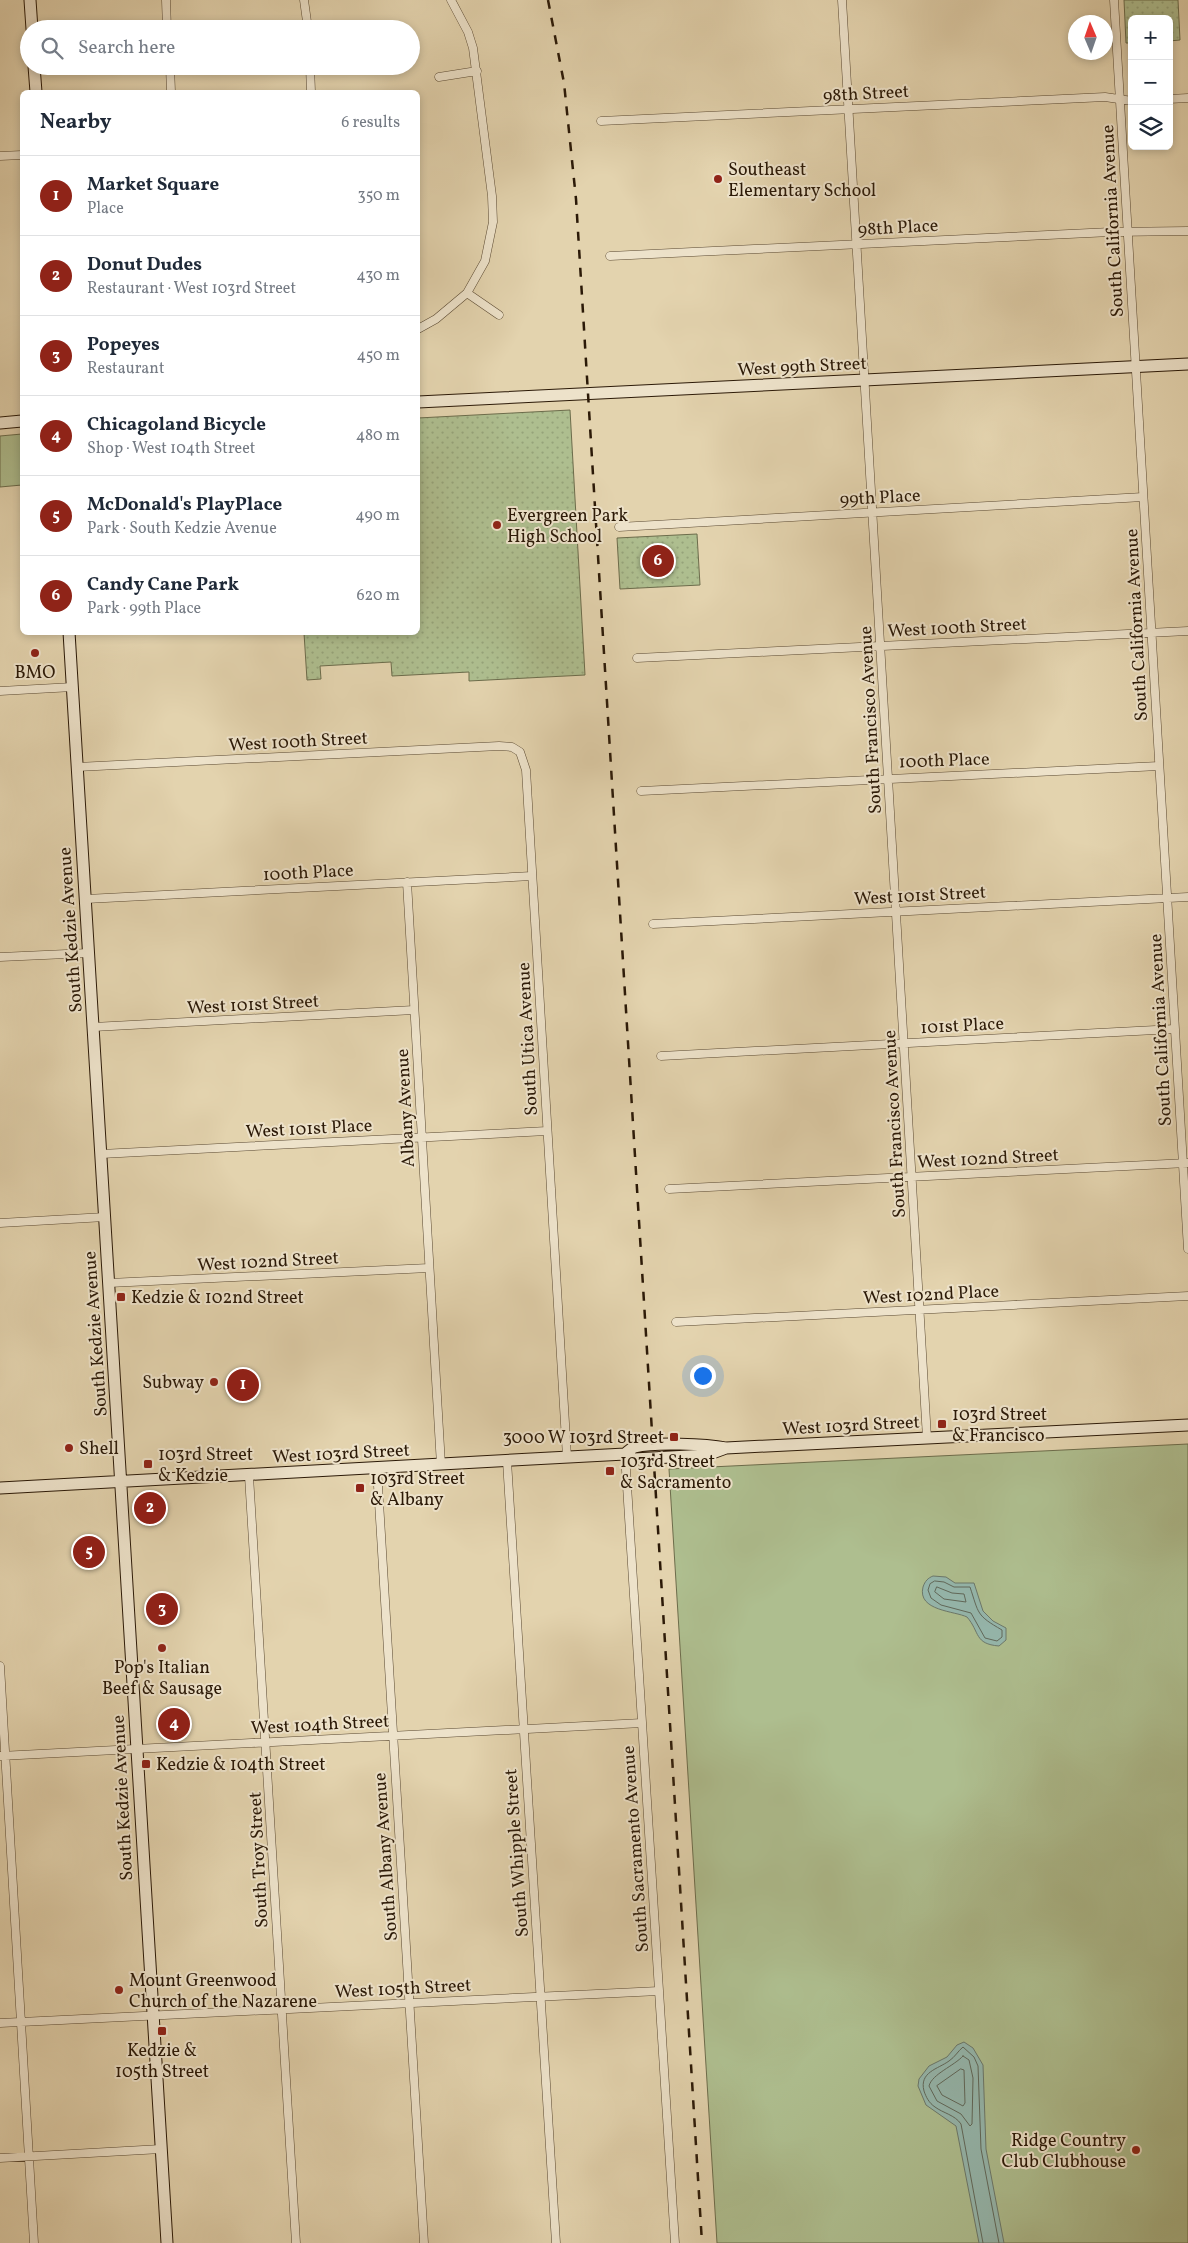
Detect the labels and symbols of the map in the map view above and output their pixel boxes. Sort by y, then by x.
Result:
north arrow [1068,15,1113,60]
street label: 98th Street [822,80,910,109]
street label: South California Avenue [1096,124,1131,318]
place label: Southeast Elementary School [728,158,876,204]
marker: Southeast Elementary School [712,173,724,185]
street label: 98th Place [857,214,939,243]
street label: West 99th Street [737,352,867,383]
street label: 99th Place [839,484,921,513]
place label: Evergreen Park High School [507,504,628,550]
marker: Evergreen Park High School [491,519,503,531]
street label: South California Avenue [1120,528,1155,722]
pin: 6 [642,542,674,580]
street label: West 100th Street [887,612,1027,645]
street label: South Francisco Avenue [854,625,889,815]
marker: BMO [29,647,41,659]
place label: BMO [15,661,55,686]
street label: West 100th Street [228,726,368,759]
street label: 100th Place [898,747,990,776]
street label: South Kedzie Avenue [53,846,90,1014]
street label: 100th Place [262,859,354,888]
street label: West 101st Street [853,881,987,912]
street label: South California Avenue [1144,933,1179,1127]
street label: South Utica Avenue [512,962,545,1116]
street label: West 101st Street [186,990,320,1021]
street label: 101st Place [920,1012,1005,1041]
street label: South Francisco Avenue [878,1029,913,1219]
street label: Albany Avenue [391,1048,422,1168]
street label: West 101st Place [245,1114,373,1145]
street label: West 102nd Street [917,1143,1060,1176]
street label: West 102nd Street [197,1246,340,1279]
street label: South Kedzie Avenue [78,1250,115,1418]
street label: West 102nd Place [862,1279,1000,1312]
place label: Kedzie & 102nd Street [131,1286,304,1311]
marker: Kedzie & 102nd Street [115,1291,127,1303]
your location [690,1363,716,1389]
pin: 1 [227,1366,259,1404]
place label: Subway [142,1371,204,1396]
marker: Subway [208,1376,220,1388]
place label: 103rd Street & Francisco [952,1403,1047,1449]
street label: West 103rd Street [782,1410,921,1443]
marker: 103rd Street & Francisco [936,1418,948,1430]
place label: 3000 W 103rd Street [503,1426,664,1451]
marker: 3000 W 103rd Street [668,1431,680,1443]
place label: Shell [79,1437,119,1462]
street label: West 103rd Street [272,1438,411,1471]
marker: Shell [63,1442,75,1454]
place label: 103rd Street & Kedzie [158,1443,253,1489]
place label: 103rd Street & Sacramento [620,1450,731,1496]
marker: 103rd Street & Kedzie [142,1458,154,1470]
marker: 103rd Street & Sacramento [604,1465,616,1477]
place label: 103rd Street & Albany [370,1467,465,1513]
marker: 103rd Street & Albany [354,1482,366,1494]
pin: 2 [134,1489,166,1527]
pin: 5 [73,1533,105,1571]
pin: 3 [146,1590,178,1628]
marker: Pop's Italian Beef & Sausage [156,1642,168,1654]
place label: Pop's Italian Beef & Sausage [102,1656,222,1702]
pin: 4 [158,1705,190,1743]
street label: West 104th Street [250,1709,390,1742]
street label: South Kedzie Avenue [107,1714,140,1881]
street label: South Sacramento Avenue [617,1745,656,1953]
place label: Kedzie & 104th Street [156,1753,326,1778]
marker: Kedzie & 104th Street [140,1758,152,1770]
street label: South Whipple Street [499,1768,536,1938]
street label: South Albany Avenue [368,1772,405,1942]
street label: South Troy Street [243,1791,276,1929]
place label: Mount Greenwood Church of the Nazarene [129,1969,317,2015]
street label: West 105th Street [334,1973,472,2006]
marker: Mount Greenwood Church of the Nazarene [113,1984,125,1996]
marker: Kedzie & 105th Street [156,2025,168,2037]
place label: Kedzie & 105th Street [115,2039,209,2085]
place label: Ridge Country Club Clubhouse [1002,2129,1126,2175]
marker: Ridge Country Club Clubhouse [1130,2144,1142,2156]

